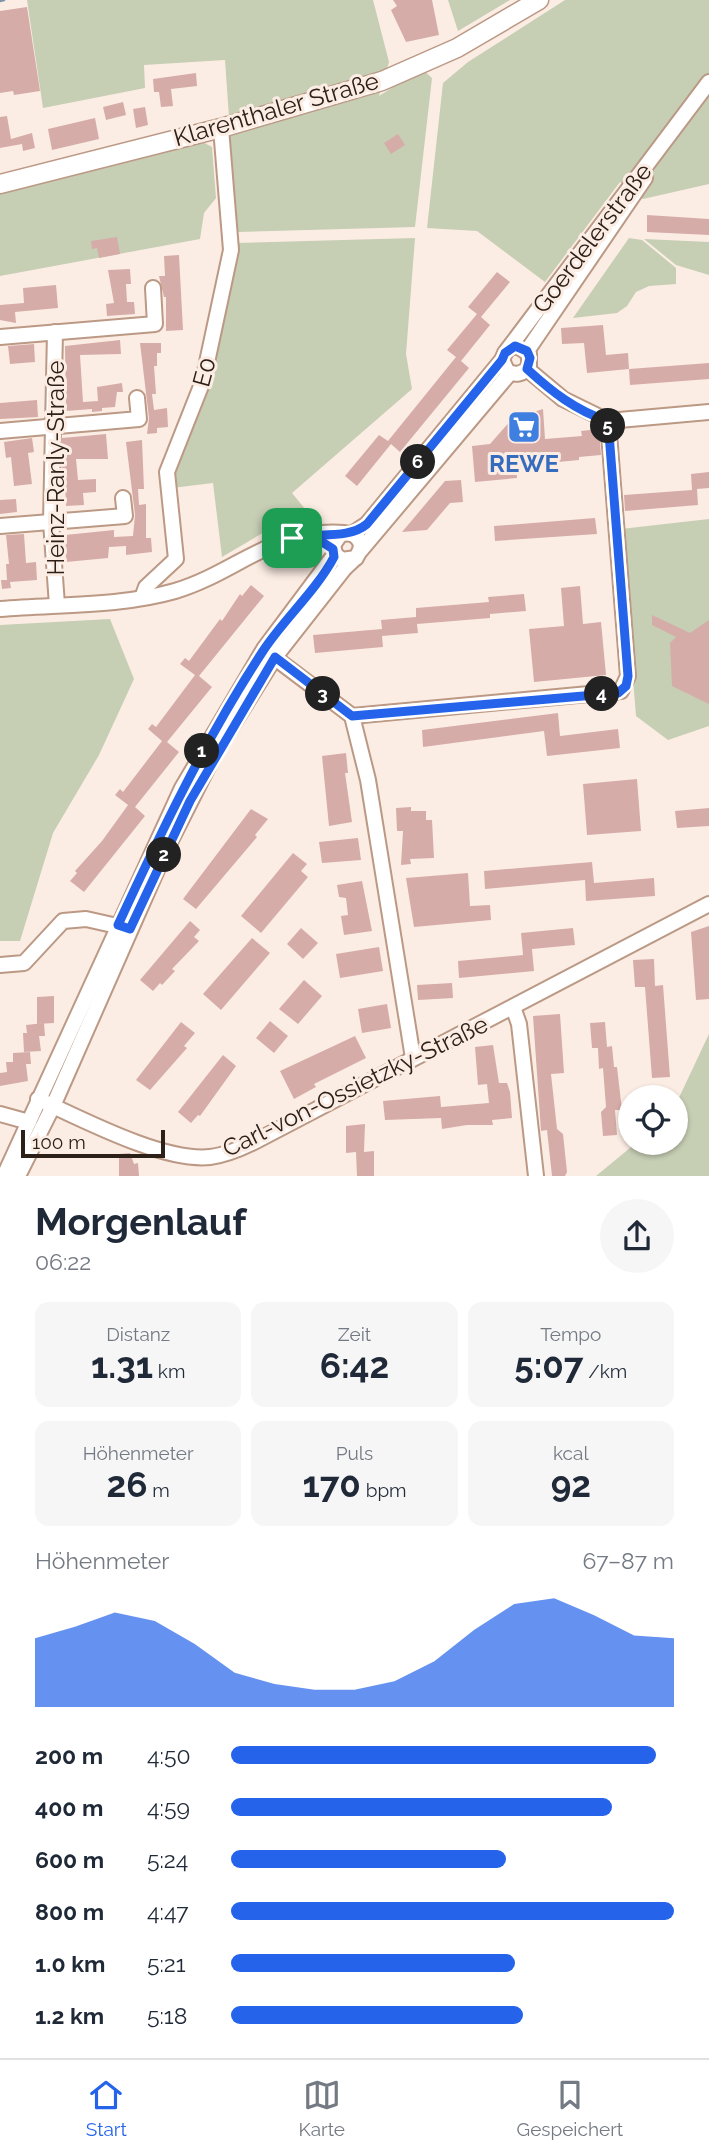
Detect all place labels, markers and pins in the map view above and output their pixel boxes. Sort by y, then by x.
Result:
supermarket icon: REWE [505,408,543,446]
pin: 5 [590,408,626,444]
pin: 6 [400,444,436,480]
place label: REWE [489,449,559,478]
pin [262,508,322,568]
pin: 3 [306,676,340,712]
pin: 4 [584,676,620,712]
pin: 1 [184,734,220,768]
pin: 2 [146,838,182,872]

